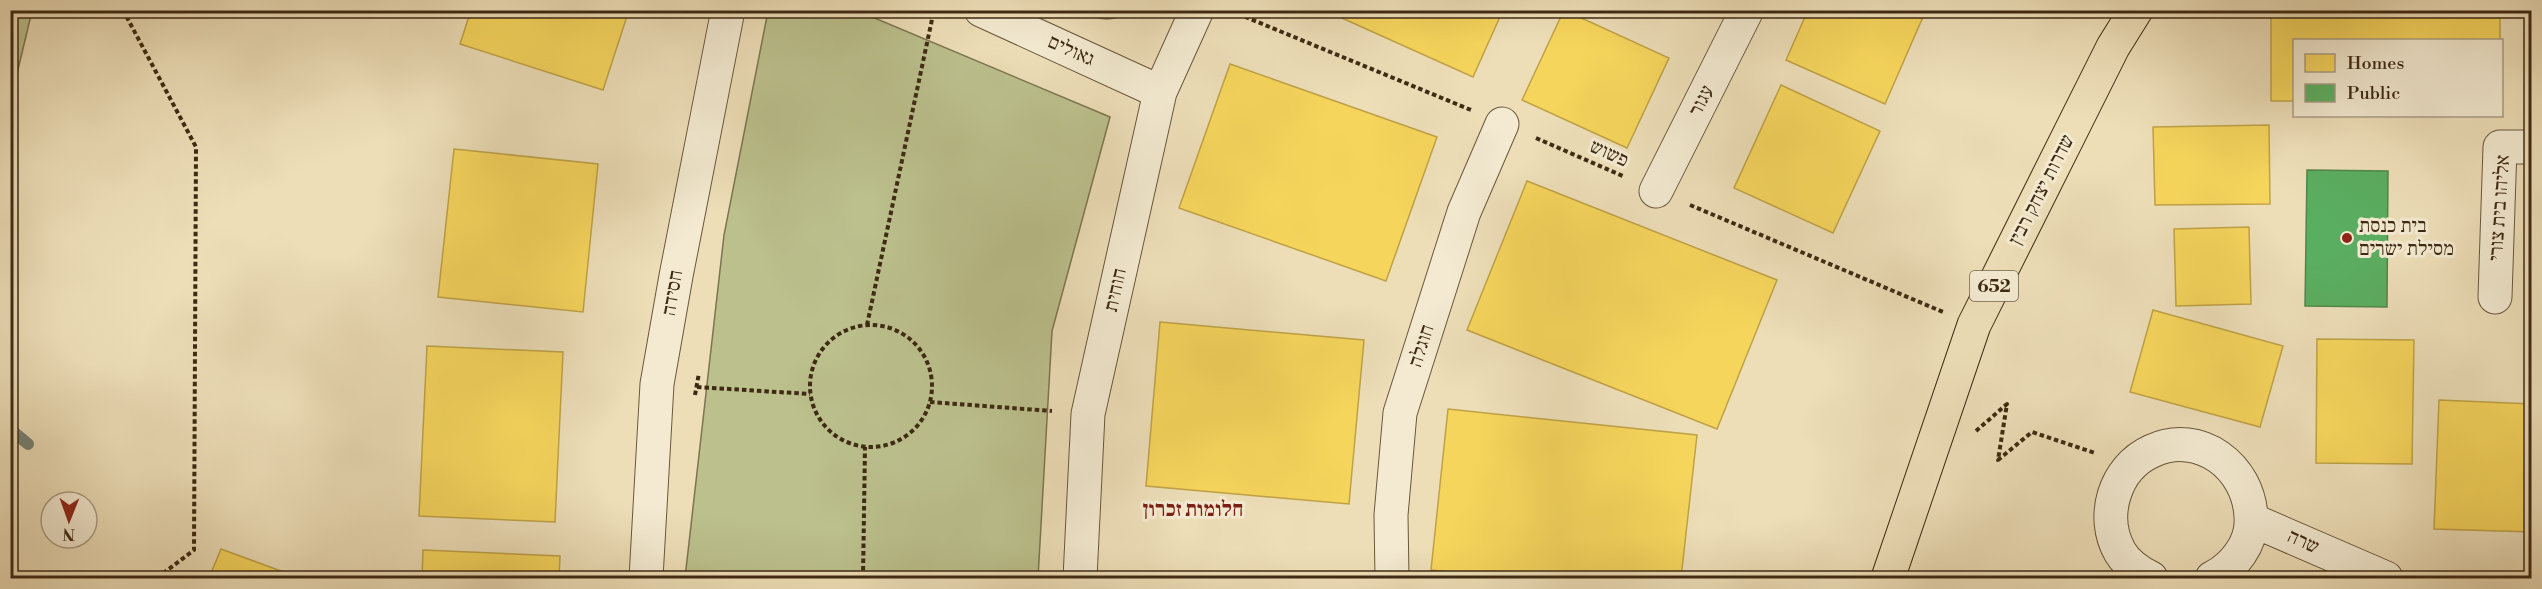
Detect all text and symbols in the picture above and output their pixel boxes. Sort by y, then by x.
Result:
street label: גאולים [1044,30,1099,72]
legend [2293,39,2503,117]
text: Homes [2347,52,2404,75]
street label: עגור [1684,81,1720,121]
text: Public [2347,82,2400,105]
street label: שדרות יצחק רבין [2003,131,2081,249]
street label: פשוש [1586,134,1632,174]
street label: אליהו בית צורי [2484,154,2516,262]
place label: בית כנסת מסילת ישרים [2359,214,2454,262]
marker: בית כנסת מסילת ישרים [2340,231,2354,245]
street label: חוחית [1099,266,1133,314]
street label: חסידה [657,268,689,318]
road number: 652 [1970,271,2018,301]
street label: חוגלה [1403,321,1441,371]
north arrow [39,490,99,550]
district label: חלומות זכרון [1143,497,1243,523]
text: N [62,524,75,544]
street label: שרה [2283,524,2323,560]

